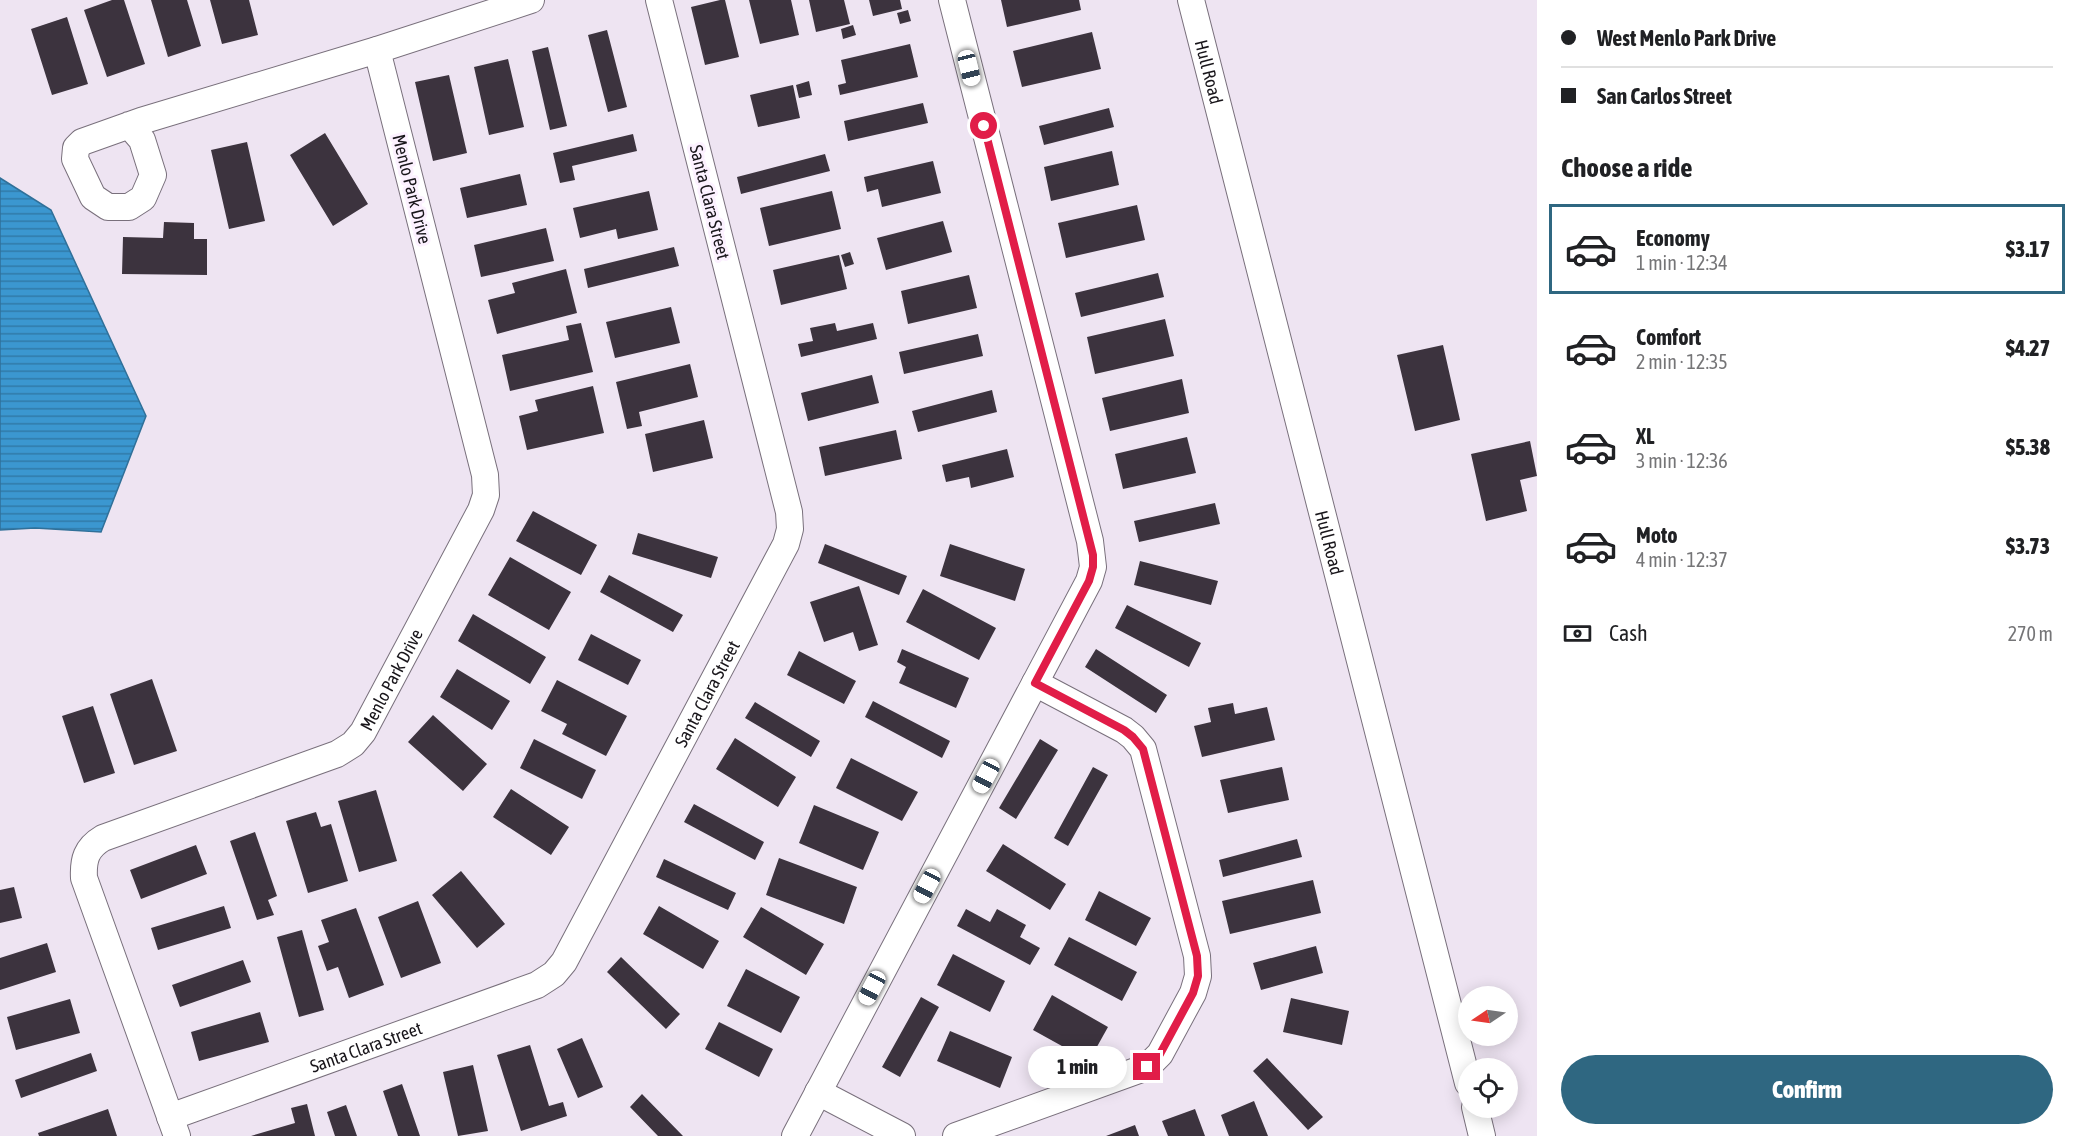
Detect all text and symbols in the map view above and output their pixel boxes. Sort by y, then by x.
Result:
text: West Menlo Park Drive [1597,25,1776,51]
street label: Hull Road [1191,37,1228,106]
car [956,48,982,88]
text: San Carlos Street [1597,83,1732,109]
route start [970,112,997,139]
street label: Menlo Park Drive [388,132,436,246]
street label: Santa Clara Street [686,143,734,261]
text: Choose a ride [1561,152,1693,183]
icon: car [1564,222,1618,276]
text: Economy [1636,225,1710,251]
text: $3.17 [2006,236,2050,262]
text: 1 min · 12:34 [1636,251,1728,274]
icon: car [1564,321,1618,375]
text: Comfort [1636,324,1701,350]
text: $4.27 [2006,335,2050,361]
text: 2 min · 12:35 [1636,350,1728,373]
icon: car [1564,420,1618,474]
text: XL [1636,423,1654,449]
text: $5.38 [2006,434,2050,460]
text: 3 min · 12:36 [1636,449,1728,472]
street label: Hull Road [1311,508,1348,577]
icon: car [1564,519,1618,573]
text: Moto [1636,522,1678,548]
text: $3.73 [2006,533,2050,559]
text: 4 min · 12:37 [1636,548,1728,571]
icon: cash [1561,617,1594,650]
text: Cash [1609,620,1648,646]
text: 270 m [2008,622,2053,645]
street label: Menlo Park Drive [355,625,426,734]
street label: Santa Clara Street [670,637,743,750]
car [970,756,1002,796]
car [911,866,943,906]
car [856,968,888,1008]
north arrow [1458,986,1518,1046]
map controls [1458,986,1518,1118]
street label: Santa Clara Street [307,1017,424,1076]
callout: 1 min [1027,1046,1126,1088]
route end [1133,1053,1160,1080]
text: 1 min [1057,1055,1098,1078]
button: Confirm [1561,1055,2053,1124]
button: locate [1458,1058,1518,1118]

